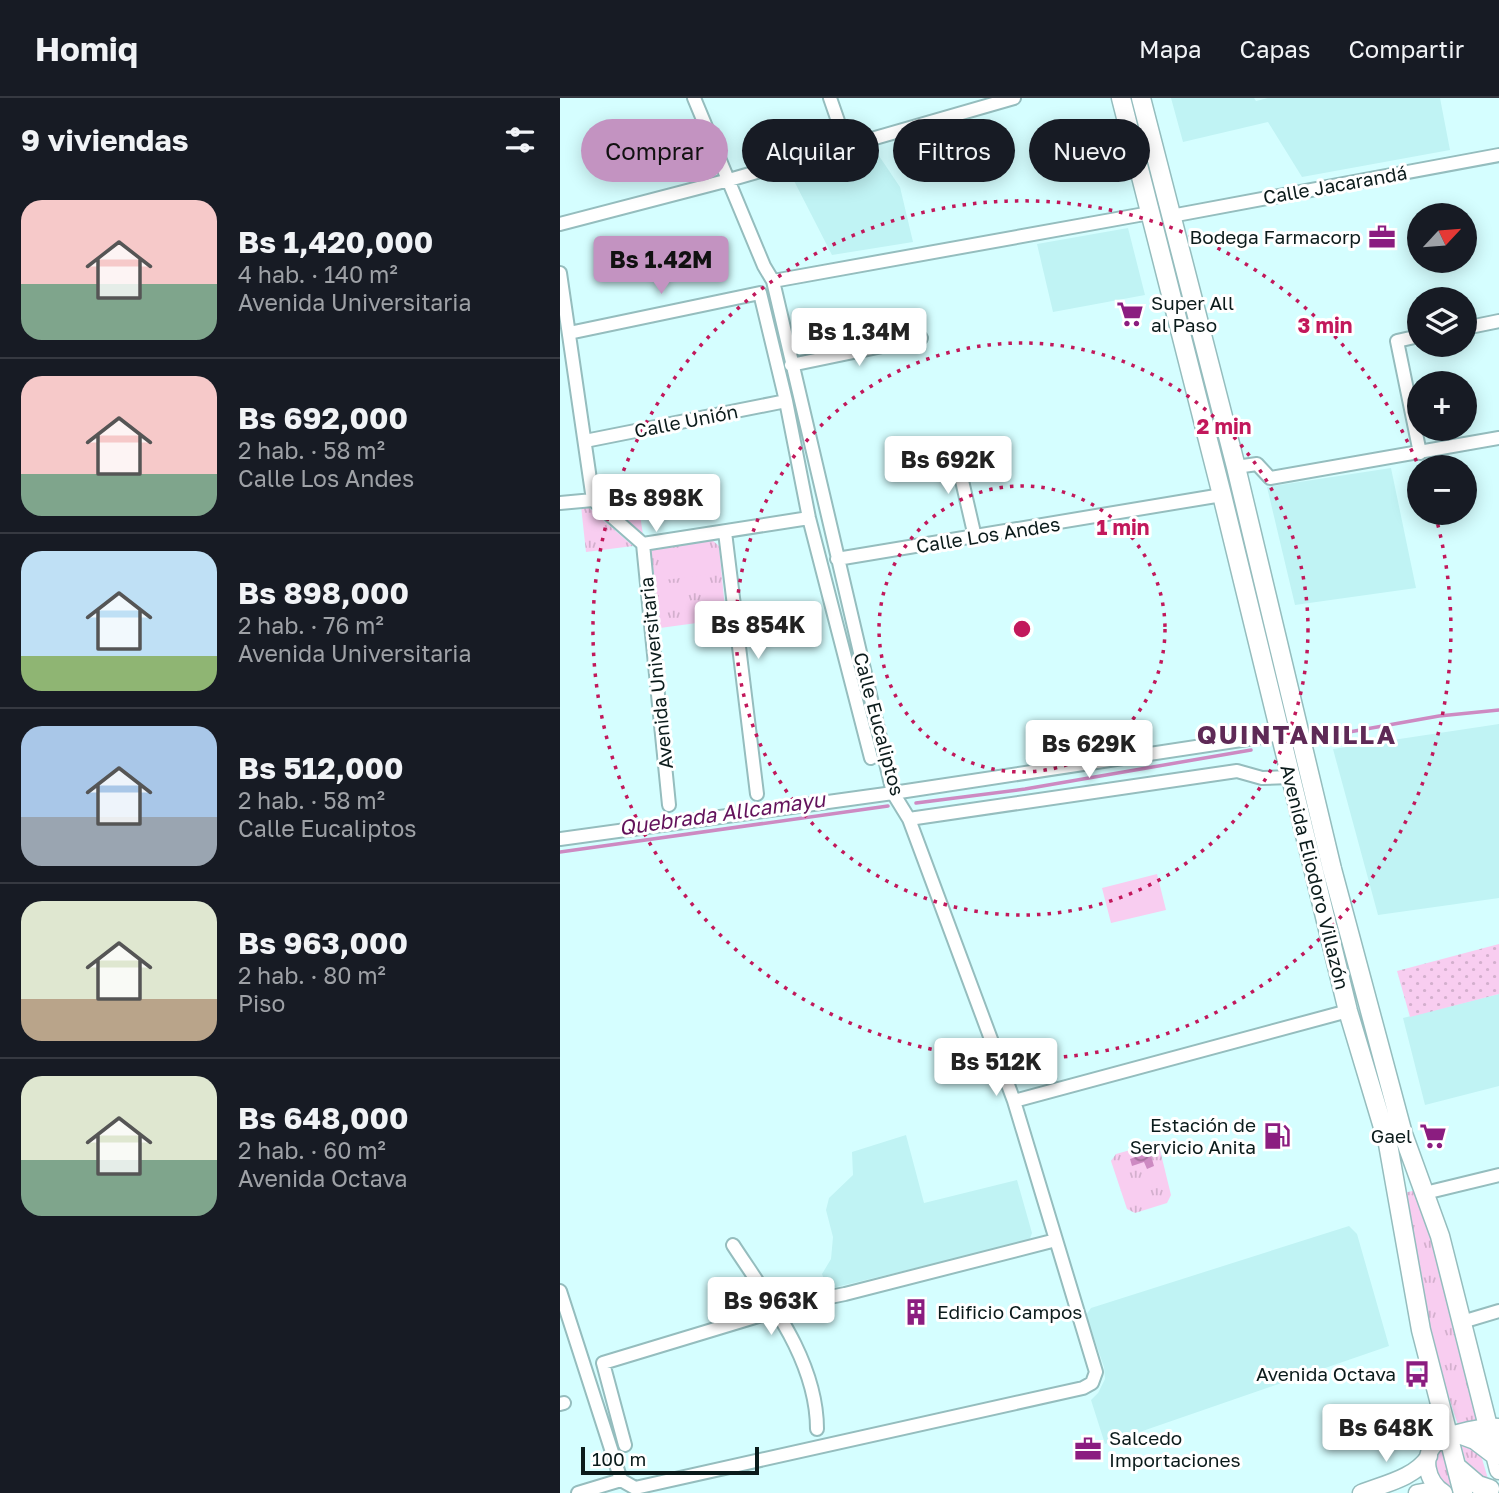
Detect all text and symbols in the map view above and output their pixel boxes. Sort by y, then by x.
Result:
text: Homiq [35,29,138,68]
text: Mapa [1139,34,1202,63]
text: Capas [1240,34,1310,63]
text: Compartir [1348,34,1464,63]
chip: Comprar [581,119,728,182]
chip: Alquilar [742,119,879,182]
chip: Filtros [893,119,1015,182]
chip: Nuevo [1029,119,1150,182]
icon: filters [501,121,539,159]
text: 9 viviendas [21,122,189,158]
street label: Calle Jacarandá [1261,161,1409,208]
north arrow [1407,203,1477,273]
map controls [1407,203,1477,525]
office icon: Bodega Farmacorp [1367,222,1397,252]
text: Bs 1,420,000 [238,224,433,260]
place label: Bodega Farmacorp [1190,225,1361,248]
icon: home [77,228,161,312]
pin: Bs 1.42M [589,236,733,296]
text: Bs 1.42M [610,245,712,273]
text: 4 hab. · 140 m² [238,260,398,288]
button: layers [1407,287,1477,357]
text: Avenida Universitaria [238,288,472,316]
place label: Super All al Paso [1151,291,1234,336]
supermarket icon: Super All al Paso [1115,299,1145,329]
pin: Bs 1.34M [787,308,931,368]
text: 3 min [1298,312,1352,338]
text: Bs 1.34M [808,317,910,345]
button: + [1407,371,1477,441]
street label: Calle Unión [632,399,740,442]
text: Bs 692,000 [238,400,408,436]
icon: home [77,404,161,488]
text: 2 min [1197,413,1251,439]
text: 2 hab. · 58 m² [238,436,385,464]
pin: Bs 692K [883,436,1013,496]
text: Bs 692K [901,445,995,473]
button: − [1407,455,1477,525]
text: Calle Los Andes [238,464,414,492]
pin: Bs 898K [591,474,721,534]
text: Bs 898K [608,483,704,511]
street label: Calle Los Andes [914,512,1062,557]
text: 1 min [1097,514,1149,540]
text: Bs 898,000 [238,575,409,611]
street label: Avenida Universitaria [634,576,677,770]
icon: home [77,579,161,663]
pin: Bs 854K [693,602,823,661]
text: Bs 854K [711,610,805,638]
text: 2 hab. · 76 m² [238,611,384,639]
centre of rings [1010,617,1034,641]
text: Avenida Universitaria [238,639,472,667]
street label: Calle Eucaliptos [849,650,910,798]
district label: QUINTANILLA [1197,719,1397,750]
pin: Bs 629K [1024,720,1154,780]
text: Bs 629K [1042,729,1136,757]
text: Bs 512,000 [238,750,404,786]
icon: home [77,754,161,838]
street label: Avenida Eliodoro Villazón [1276,762,1355,992]
water label: Quebrada Allcamayu [617,785,828,840]
text: 2 hab. · 58 m² [238,786,385,814]
text: Calle Eucaliptos [238,814,417,842]
text: Bs 963,000 [238,925,408,961]
icon: home [77,929,161,1013]
text: 2 hab. · 80 m² [238,961,386,989]
text: Piso [238,989,285,1017]
pin: Bs 512K [931,1038,1061,1098]
text: Bs 512K [950,1047,1042,1075]
text: Bs 648,000 [238,1100,409,1136]
icon: home [77,1104,161,1188]
place label: Estación de Servicio Anita [1130,1113,1256,1158]
fuel station icon: Estación de Servicio Anita [1262,1121,1292,1151]
supermarket icon: Gael [1418,1121,1448,1151]
place label: Gael [1371,1124,1412,1147]
text: 2 hab. · 60 m² [238,1136,386,1164]
text: Avenida Octava [238,1164,407,1192]
pin: Bs 963K [706,1278,836,1337]
text: Bs 963K [724,1286,818,1314]
building icon: Edificio Campos [901,1297,931,1327]
place label: Edificio Campos [937,1300,1082,1323]
bus stop icon: Avenida Octava [1402,1359,1432,1389]
place label: Avenida Octava [1256,1362,1396,1385]
pin: Bs 648K [1321,1404,1451,1464]
text: Bs 648K [1338,1413,1434,1441]
place label: Salcedo Importaciones [1109,1426,1241,1471]
office icon: Salcedo Importaciones [1073,1434,1103,1464]
scale bar [581,1444,760,1476]
text: 100 m [592,1447,646,1470]

